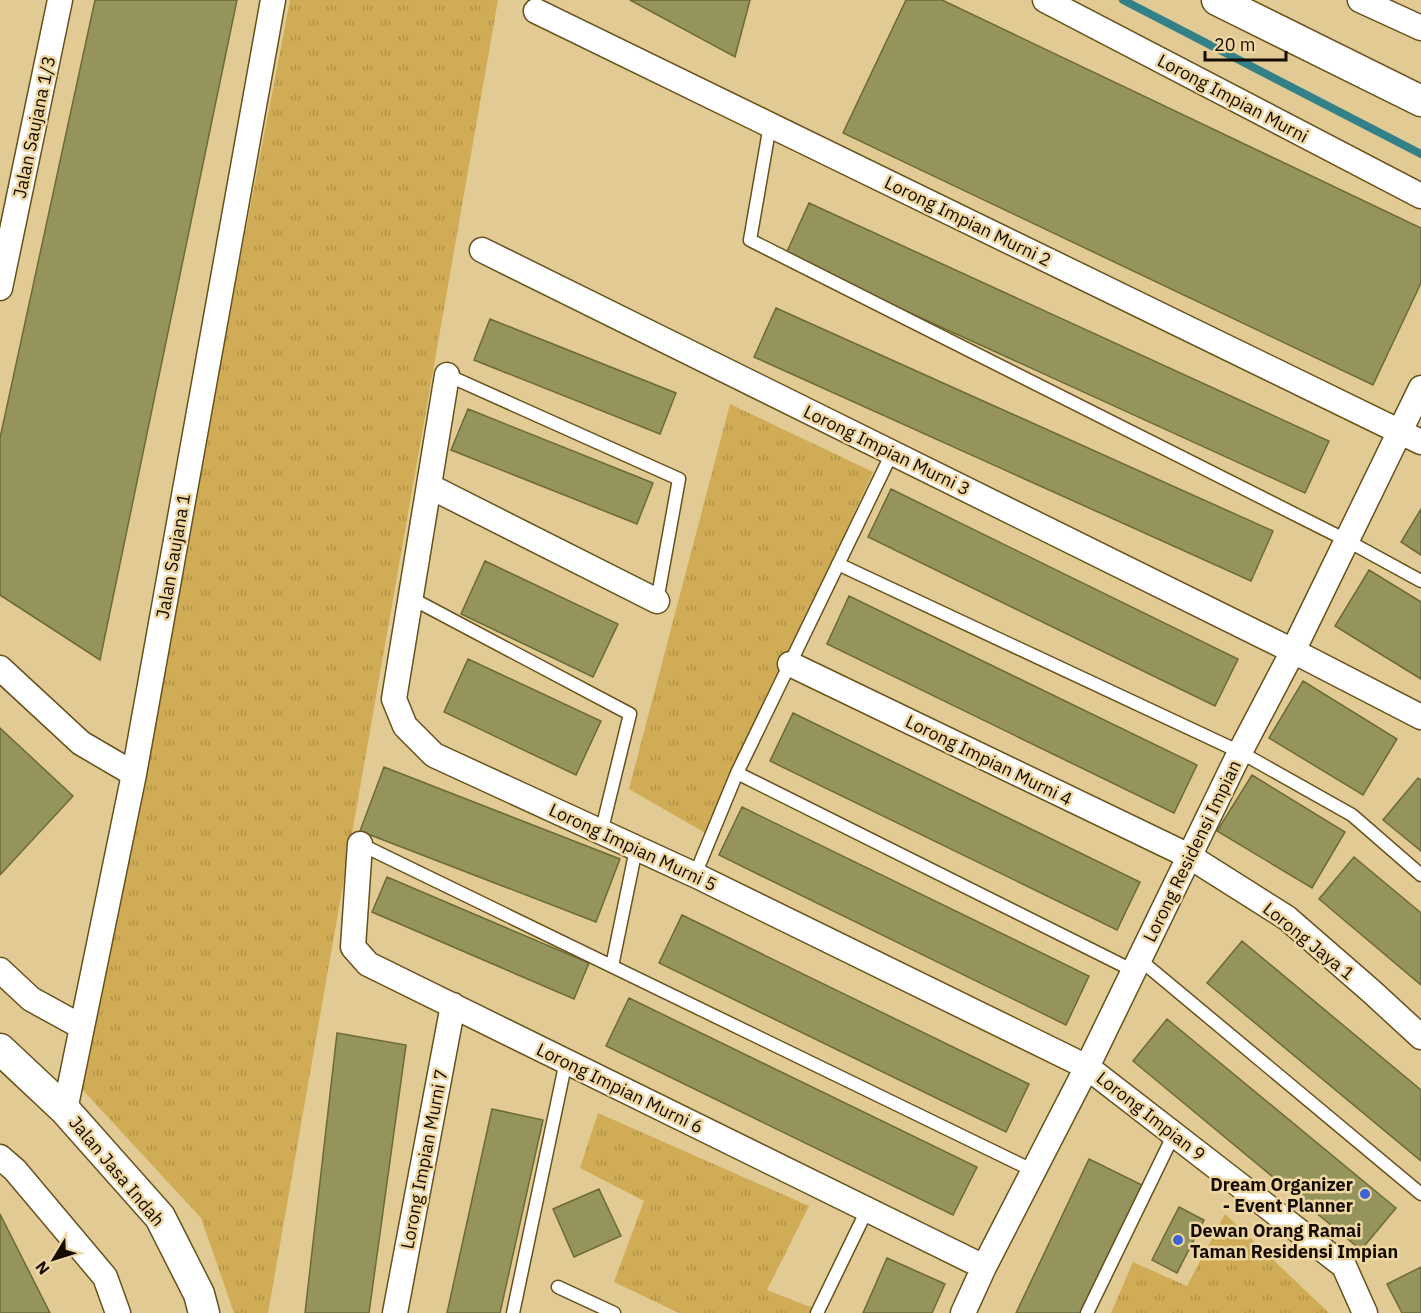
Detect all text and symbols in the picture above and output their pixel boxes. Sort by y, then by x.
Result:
scale bar [1205,24,1286,62]
text: 20 m [1214,33,1256,56]
street label: Lorong Impian Murni [1154,49,1312,147]
street label: Jalan Saujana 1/3 [8,54,60,200]
street label: Lorong Impian Murni 2 [881,171,1055,271]
street label: Lorong Impian Murni 3 [800,400,974,500]
street label: Jalan Saujana 1 [151,491,195,621]
street label: Lorong Impian Murni 4 [902,710,1076,810]
street label: Lorong Residensi Impian [1138,756,1246,946]
street label: Lorong Impian Murni 5 [545,798,721,896]
street label: Lorong Jaya 1 [1258,897,1360,985]
street label: Lorong Impian Murni 6 [533,1038,707,1138]
street label: Lorong Impian 9 [1092,1066,1210,1166]
street label: Lorong Impian Murni 7 [395,1067,453,1251]
street label: Jalan Jasa Indah [64,1111,170,1231]
place label: Dream Organizer - Event Planner [1210,1173,1353,1217]
marker: Dream Organizer - Event Planner [1358,1187,1372,1201]
place label: Dewan Orang Ramai Taman Residensi Impian [1190,1219,1398,1263]
north arrow [24,1229,84,1289]
marker: Dewan Orang Ramai Taman Residensi Impian [1171,1233,1185,1247]
text: N [31,1258,54,1279]

